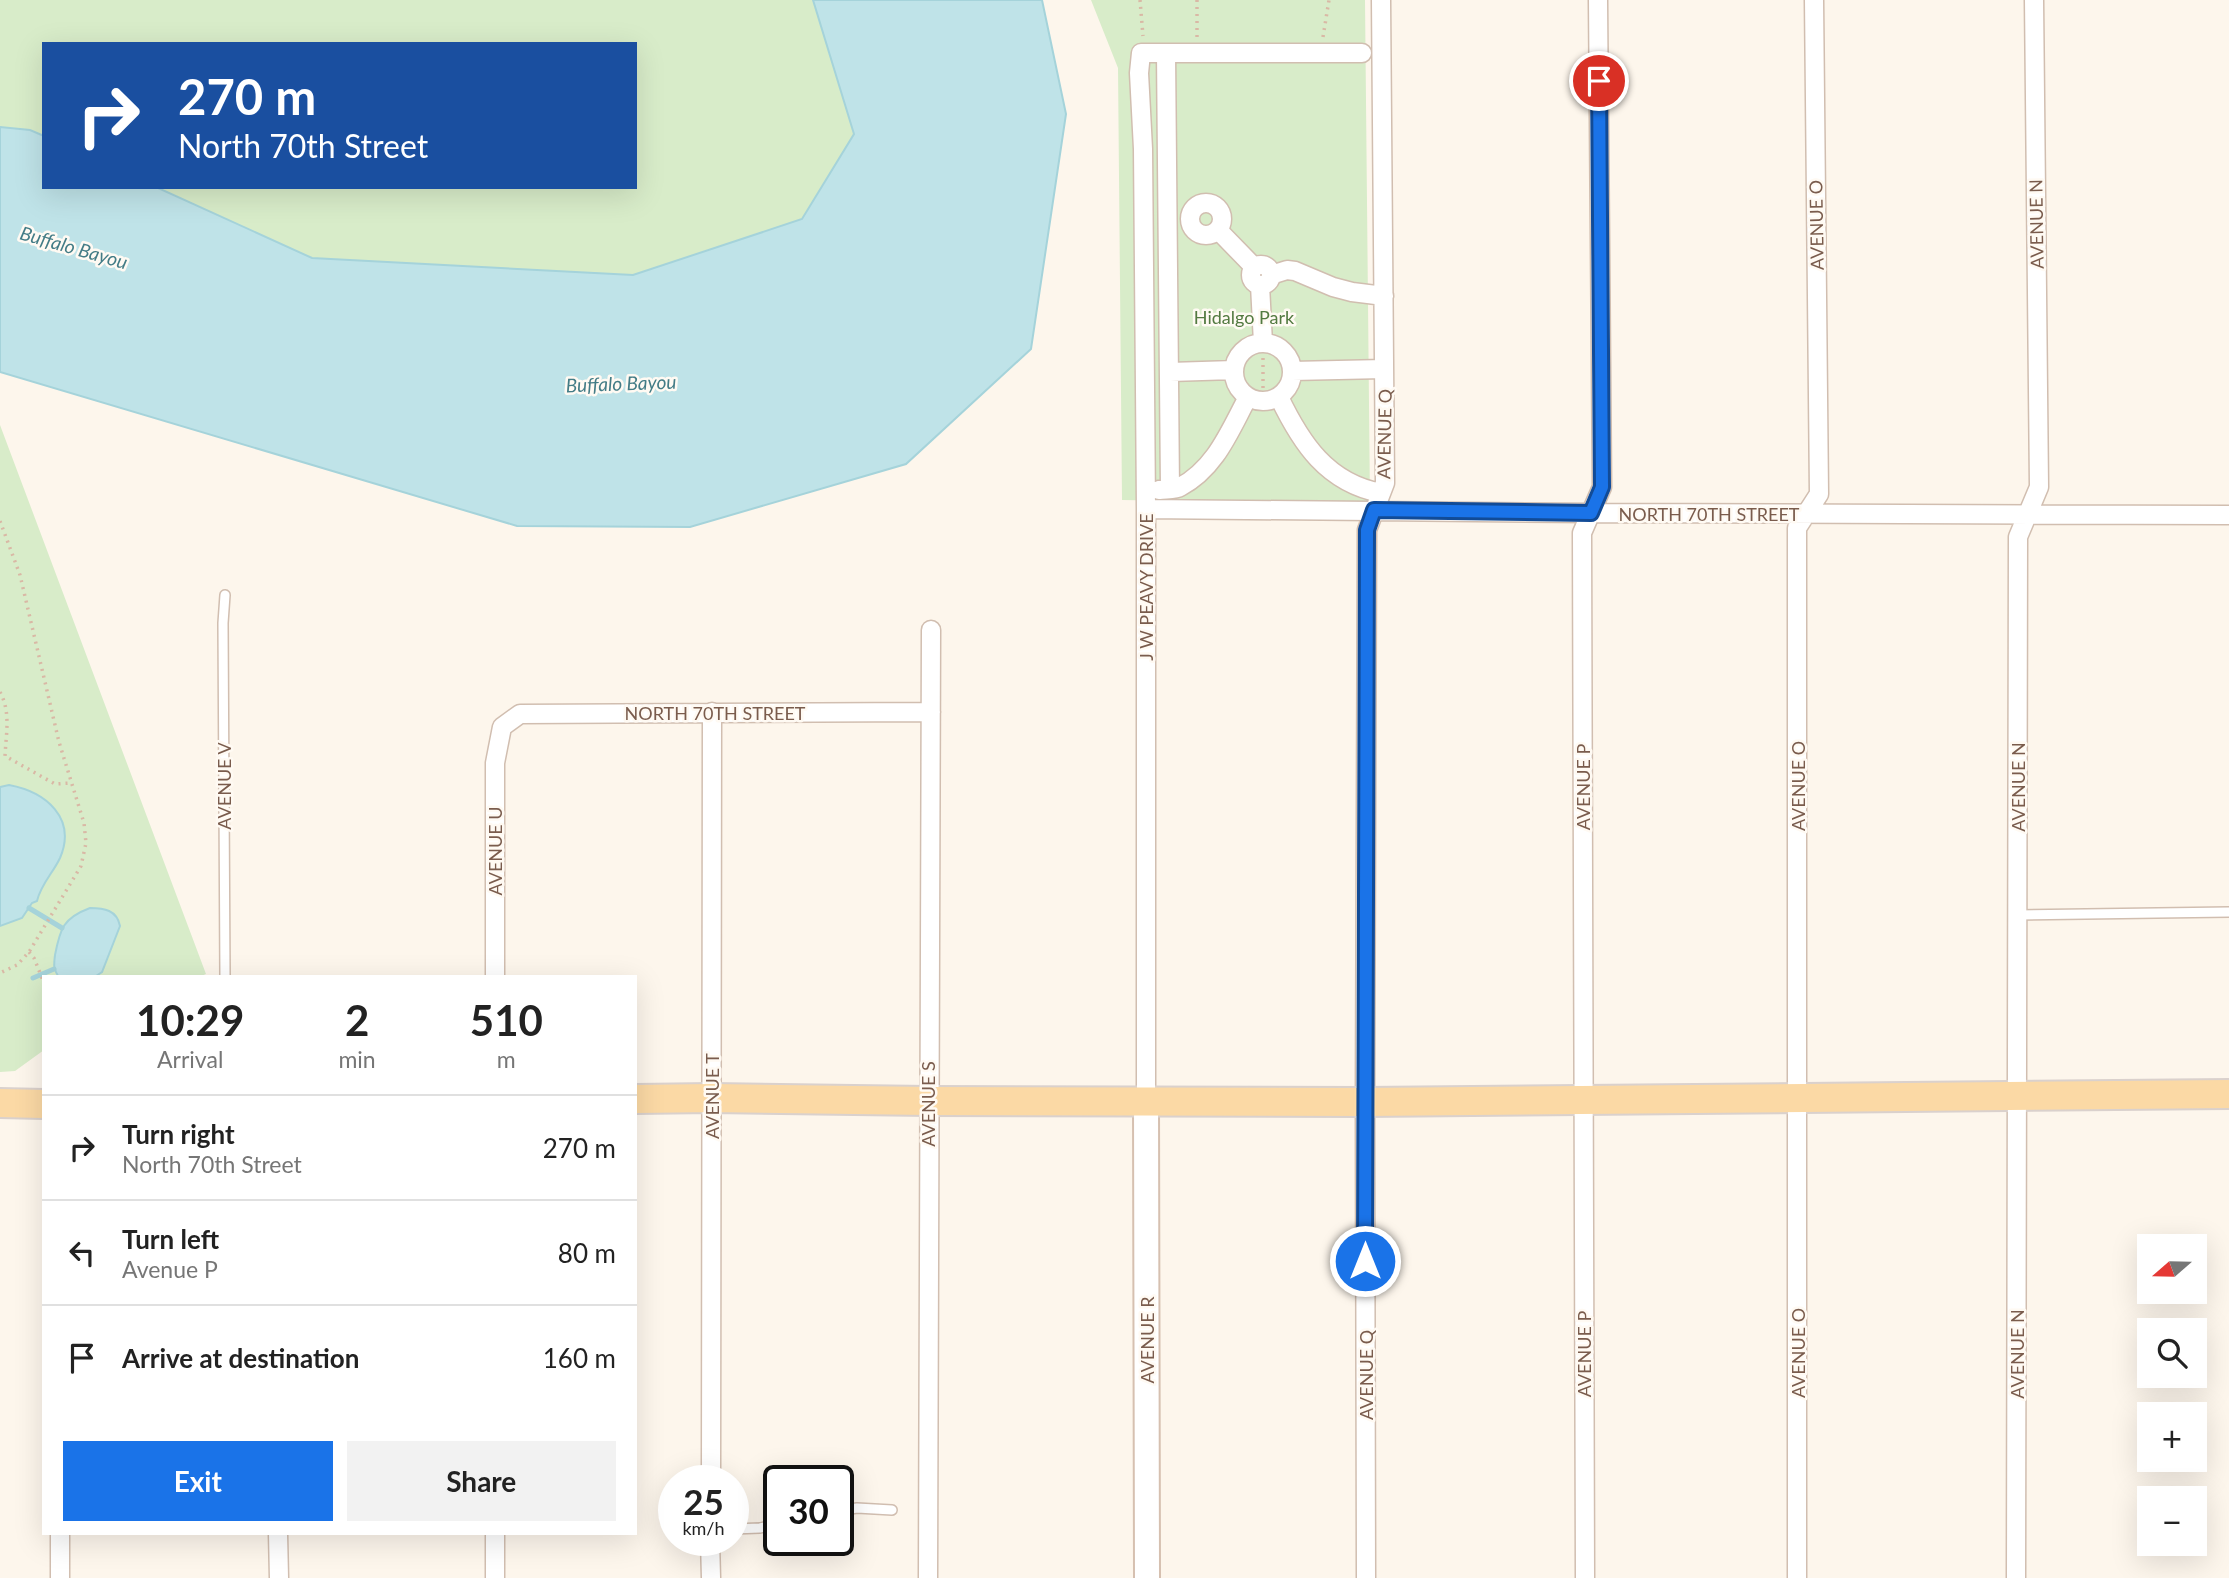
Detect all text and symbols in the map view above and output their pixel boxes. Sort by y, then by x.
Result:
pin [1569,51,1629,111]
icon: arrive [1580,62,1618,100]
text: 270 m [178,67,316,125]
icon: right [63,70,154,161]
text: North 70th Street [178,126,428,165]
street label: AVENUE N [2024,179,2048,269]
street label: AVENUE O [1804,180,1828,270]
water label: Buffalo Bayou [18,221,130,273]
park label: Hidalgo Park [1194,306,1295,328]
water label: Buffalo Bayou [565,370,677,396]
street label: AVENUE Q [1372,388,1396,479]
street label: NORTH 70TH STREET [1619,503,1800,525]
street label: J W PEAVY DRIVE [1135,513,1157,661]
street label: NORTH 70TH STREET [625,702,806,724]
street label: AVENUE O [1787,741,1809,831]
street label: AVENUE V [213,742,235,830]
street label: AVENUE N [2007,742,2029,832]
street label: AVENUE P [1572,744,1594,830]
street label: AVENUE U [484,806,506,896]
text: 10:29 [136,995,244,1045]
text: 2 [345,995,369,1045]
text: 510 [470,995,543,1045]
text: Arrival [157,1045,223,1073]
text: min [338,1045,376,1073]
text: m [497,1045,516,1073]
street label: AVENUE T [701,1053,723,1139]
street label: AVENUE S [917,1061,939,1147]
text: Turn right [122,1118,235,1150]
icon: right [63,1129,101,1167]
text: 270 m [543,1132,616,1164]
text: North 70th Street [122,1150,302,1178]
text: Turn left [122,1223,219,1255]
position arrow [1328,1224,1402,1298]
icon: left [63,1234,101,1272]
north arrow [2137,1234,2207,1304]
map controls [2137,1234,2207,1556]
text: 80 m [558,1237,616,1269]
text: Avenue P [122,1255,218,1283]
street label: AVENUE R [1136,1296,1158,1384]
street label: AVENUE O [1787,1308,1809,1398]
street label: AVENUE N [2006,1309,2028,1399]
street label: AVENUE P [1573,1311,1595,1397]
button: search [2137,1318,2207,1388]
street label: AVENUE Q [1355,1329,1377,1420]
icon: arrive [63,1339,101,1377]
text: Arrive at destination [122,1342,359,1374]
text: 160 m [543,1342,616,1374]
button: + [2137,1402,2207,1472]
button: Exit [63,1441,333,1521]
button: Share [347,1441,616,1521]
speed limit sign: 30 [763,1465,854,1556]
text: 25 [683,1480,724,1522]
button: − [2137,1486,2207,1556]
text: km/h [682,1517,725,1539]

